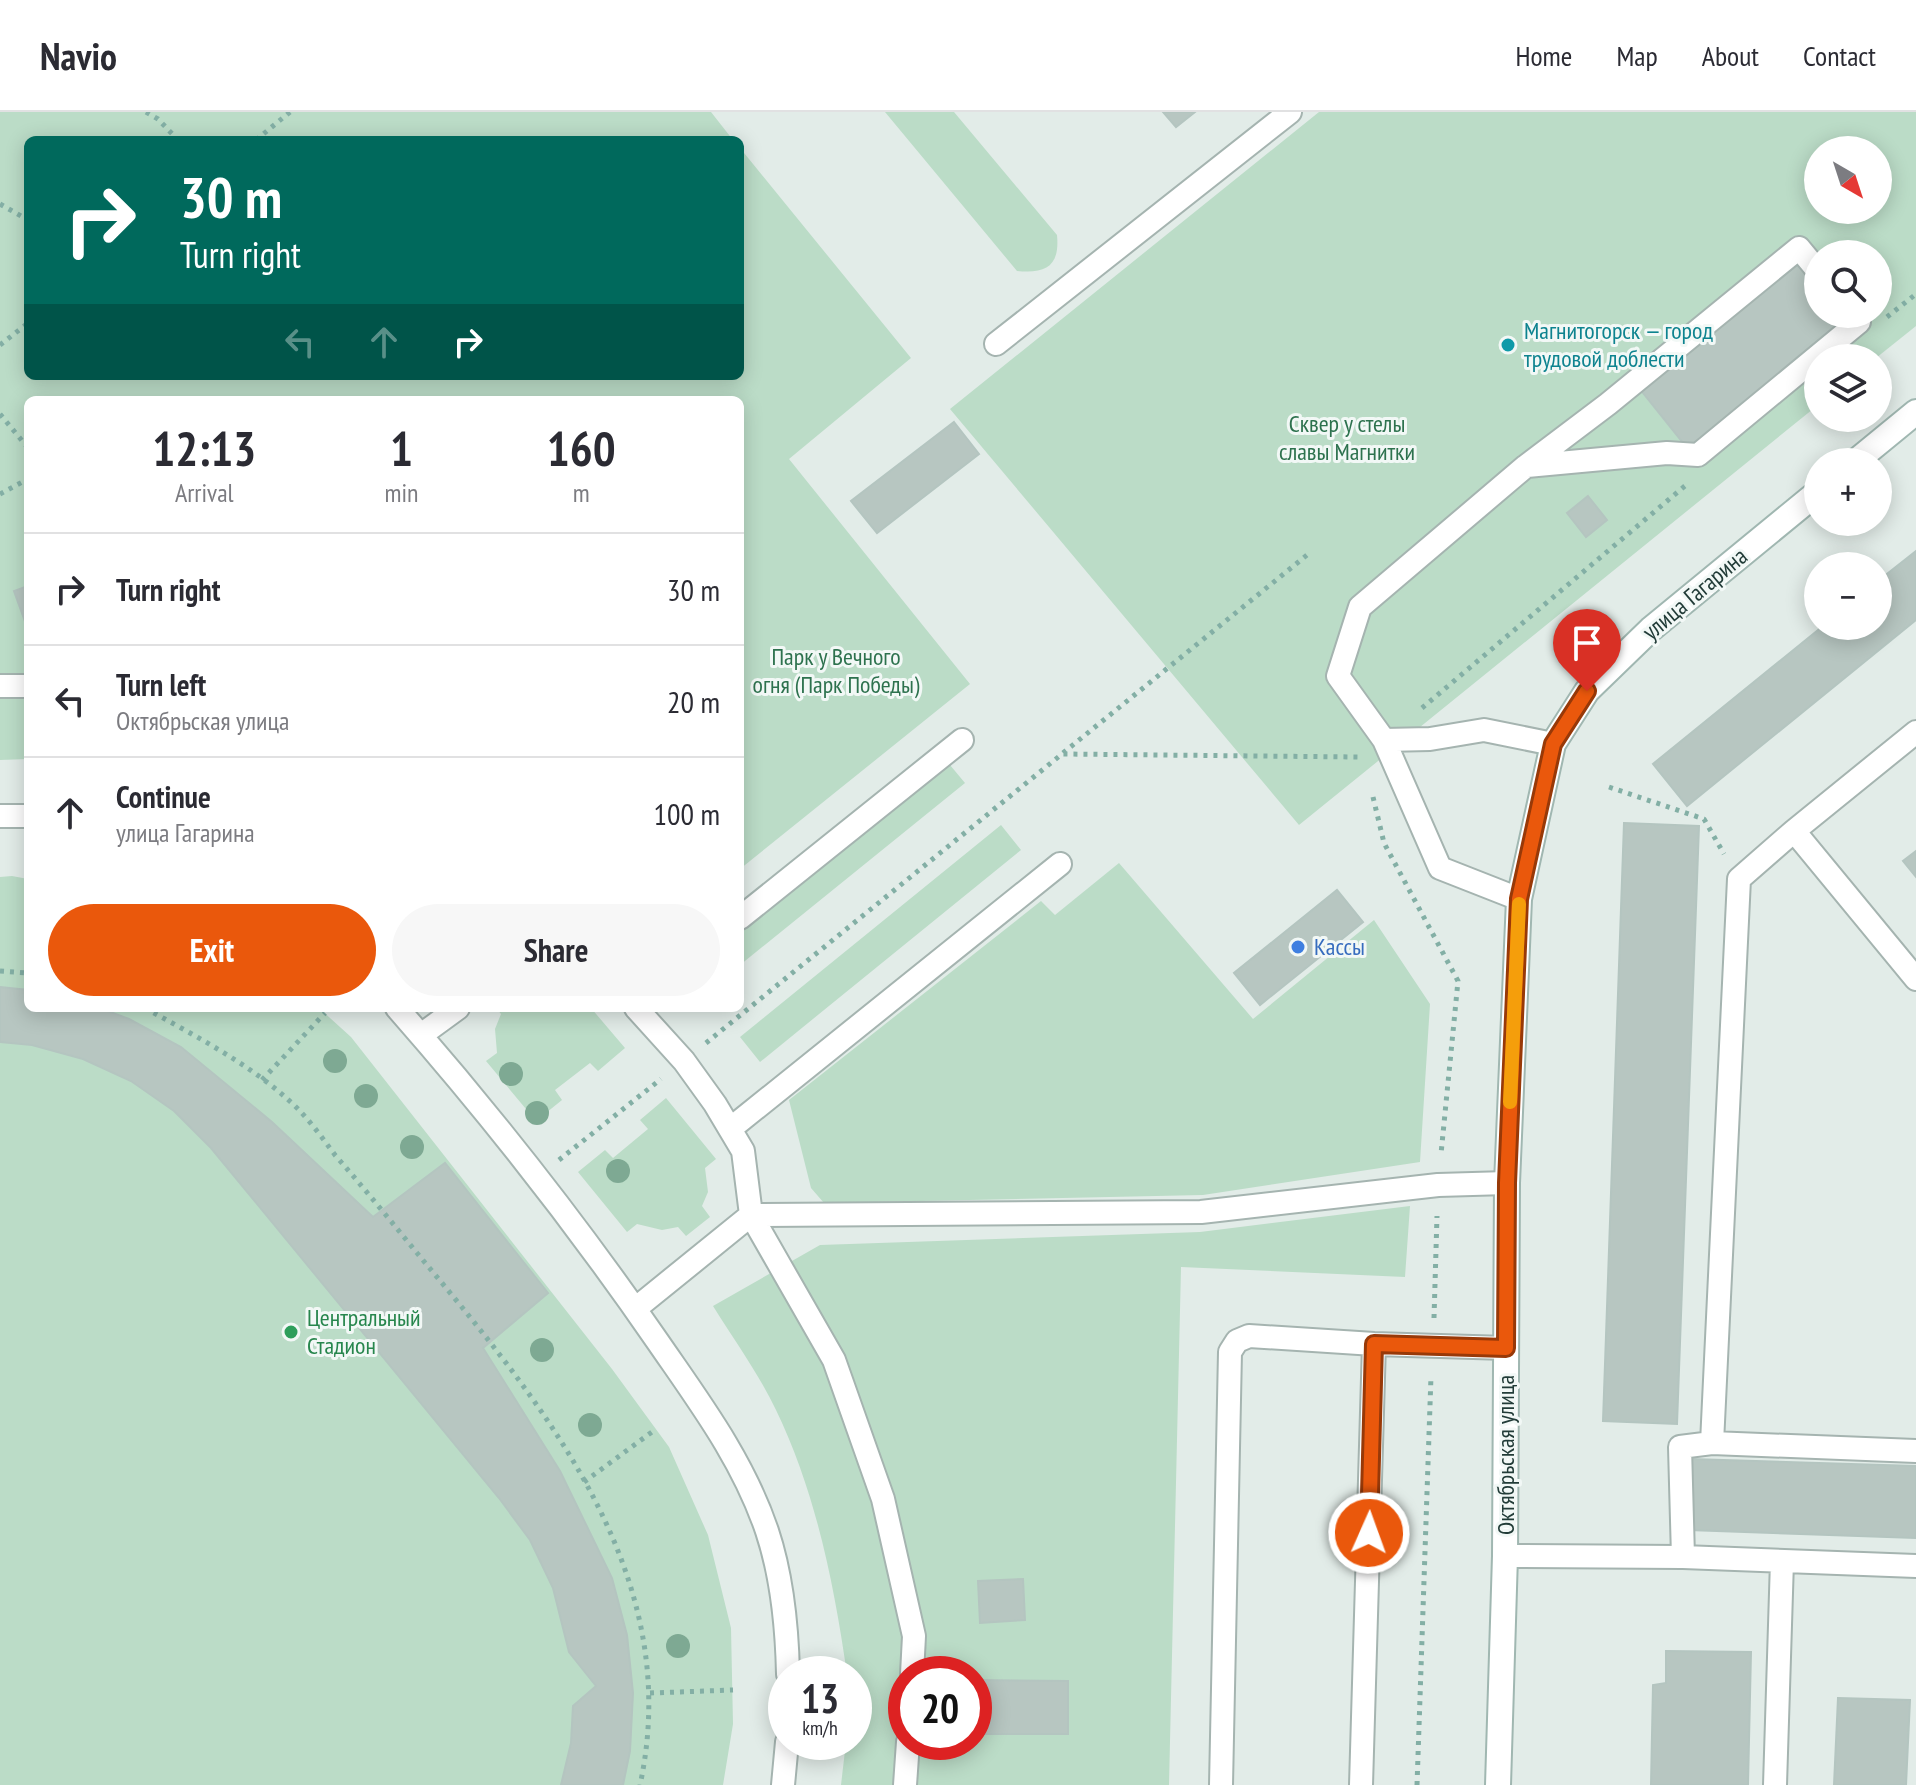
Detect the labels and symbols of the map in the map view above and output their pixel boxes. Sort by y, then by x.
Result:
north arrow [1804,136,1892,224]
place label: Магнитогорск — город трудовой доблести [1524,315,1713,374]
marker: Магнитогорск — город трудовой доблести [1499,336,1517,354]
park label: Сквер у стелы славы Магнитки [1279,408,1415,467]
street label: улица Гагарина [1636,541,1754,647]
pin [1553,609,1621,691]
park label: Парк у Вечного огня (Парк Победы) [753,641,920,700]
place label: Кассы [1314,931,1365,962]
marker: Кассы [1289,938,1307,956]
place label: Центральный Стадион [307,1302,421,1361]
marker: Центральный Стадион [282,1323,300,1341]
street label: Октябрьская улица [1490,1375,1521,1535]
position arrow [1327,1491,1411,1575]
speed limit sign: 20 [888,1656,992,1760]

